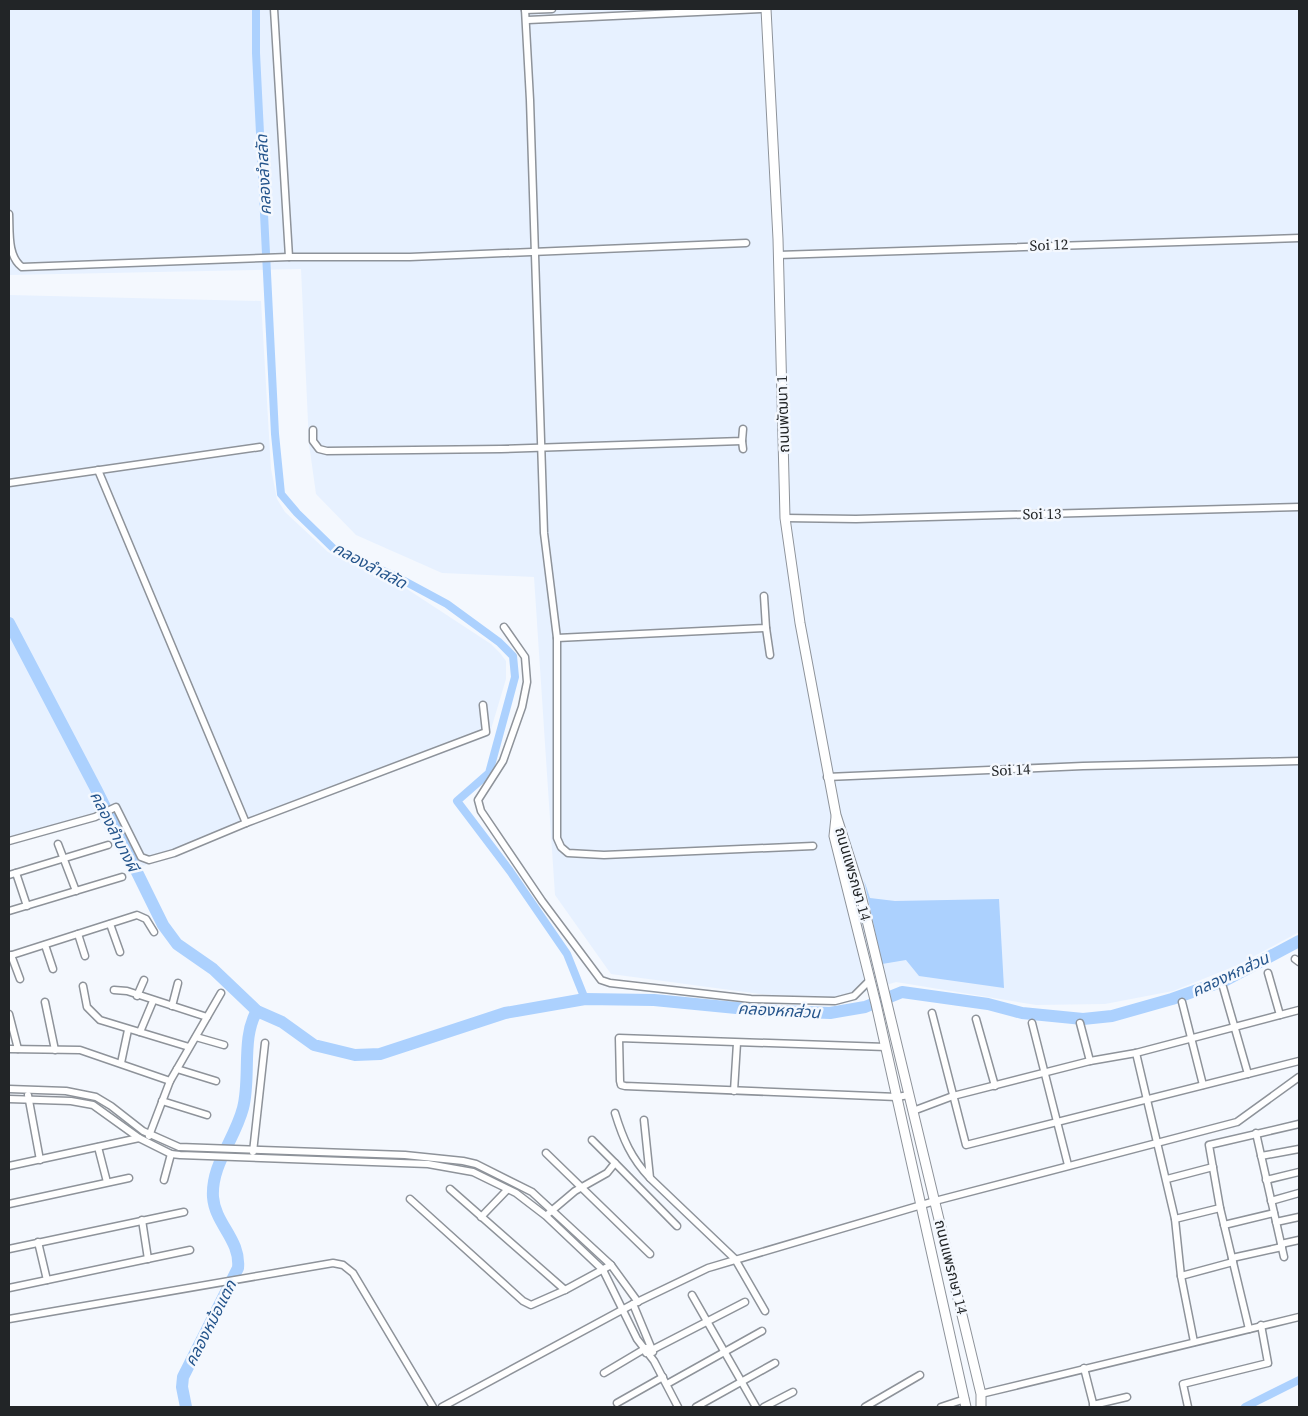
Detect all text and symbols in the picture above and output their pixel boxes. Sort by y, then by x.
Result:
water label: คลองลำสลัด [250,133,276,216]
street label: Soi 12 [1029,233,1069,256]
street label: ถนนพัฒนา 1 [771,375,794,453]
street label: Soi 13 [1022,503,1062,524]
water label: คลองลำสลัด [329,536,412,594]
street label: Soi 14 [991,758,1031,781]
water label: คลองลำบางผี [85,787,146,877]
street label: ถนนแพรกษา 14 [830,825,877,924]
water label: คลองหกส่วน [1188,946,1273,1001]
water label: คลองหกส่วน [737,997,822,1023]
street label: ถนนแพรกษา 14 [930,1217,973,1317]
water label: คลองหม้อแตก [179,1275,242,1370]

